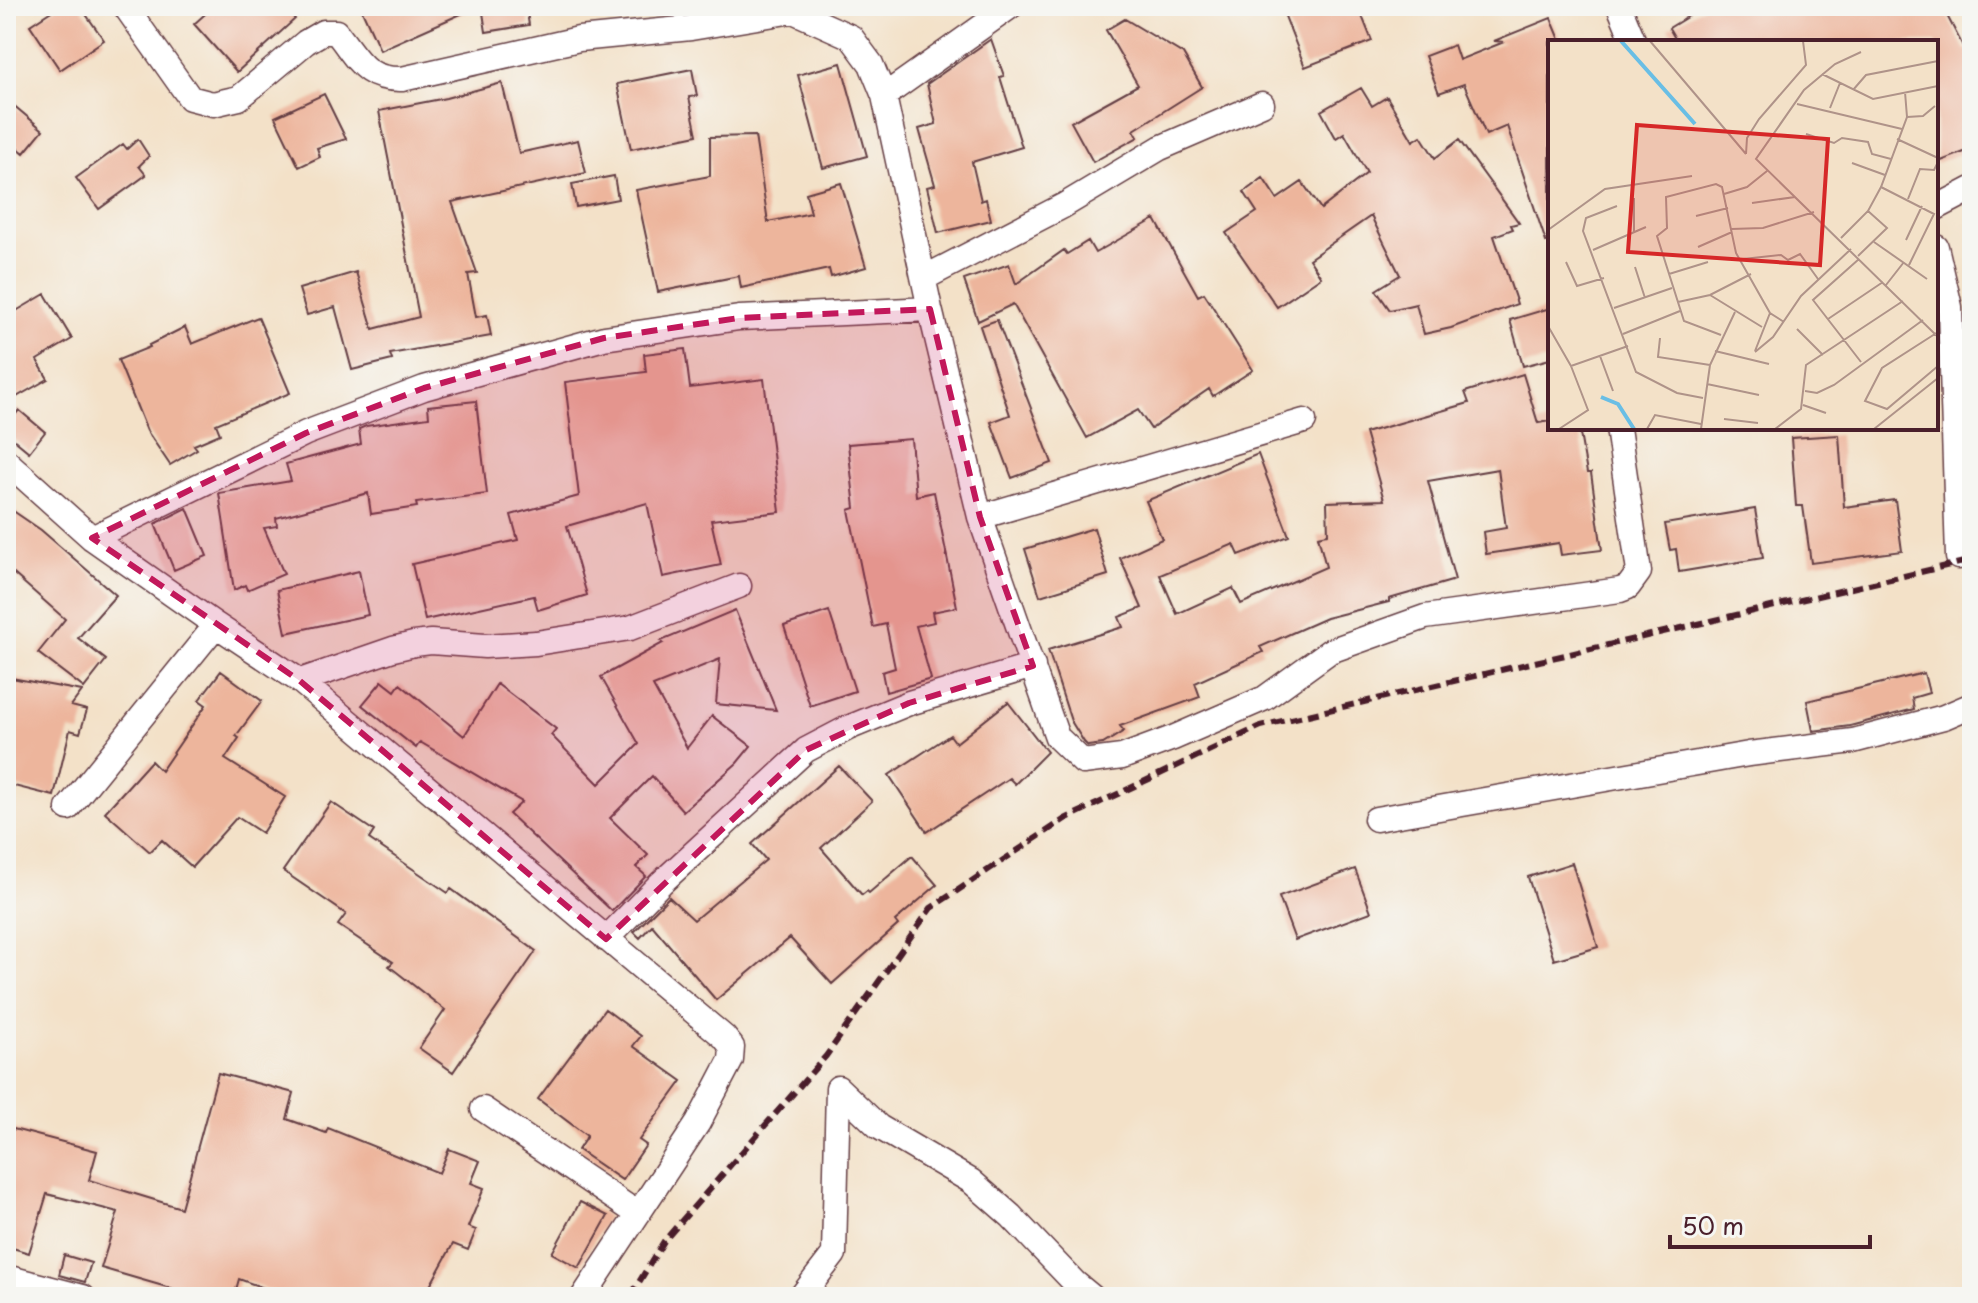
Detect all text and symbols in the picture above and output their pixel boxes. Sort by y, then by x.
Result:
inset map [1548,40,1938,430]
scale bar [1670,1199,1870,1249]
text: 50 m [1682,1207,1744,1243]

